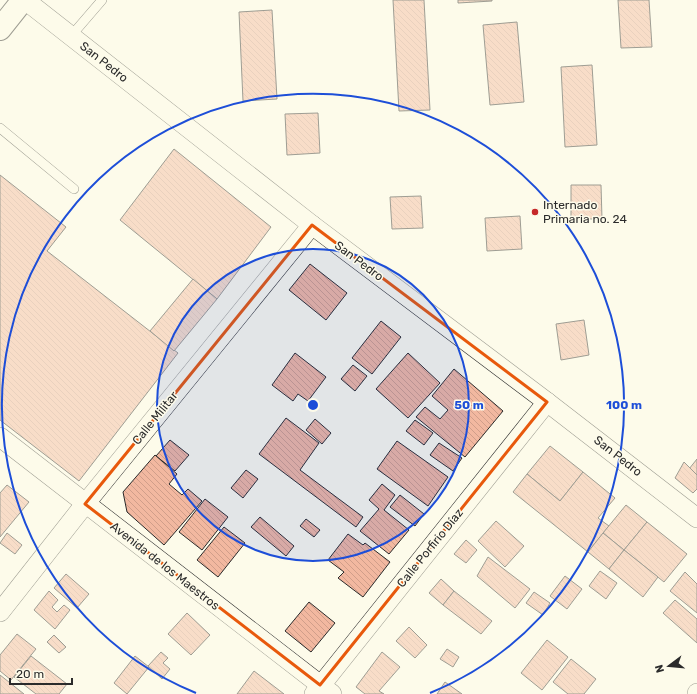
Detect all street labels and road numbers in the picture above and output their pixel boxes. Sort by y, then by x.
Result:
street label: San Pedro [77,39,131,85]
street label: San Pedro [332,238,386,284]
street label: Calle Militar [129,388,181,447]
street label: San Pedro [591,433,645,479]
street label: Calle Porfirio Díaz [394,506,466,590]
street label: Avenida de los Maestros [108,519,222,613]

